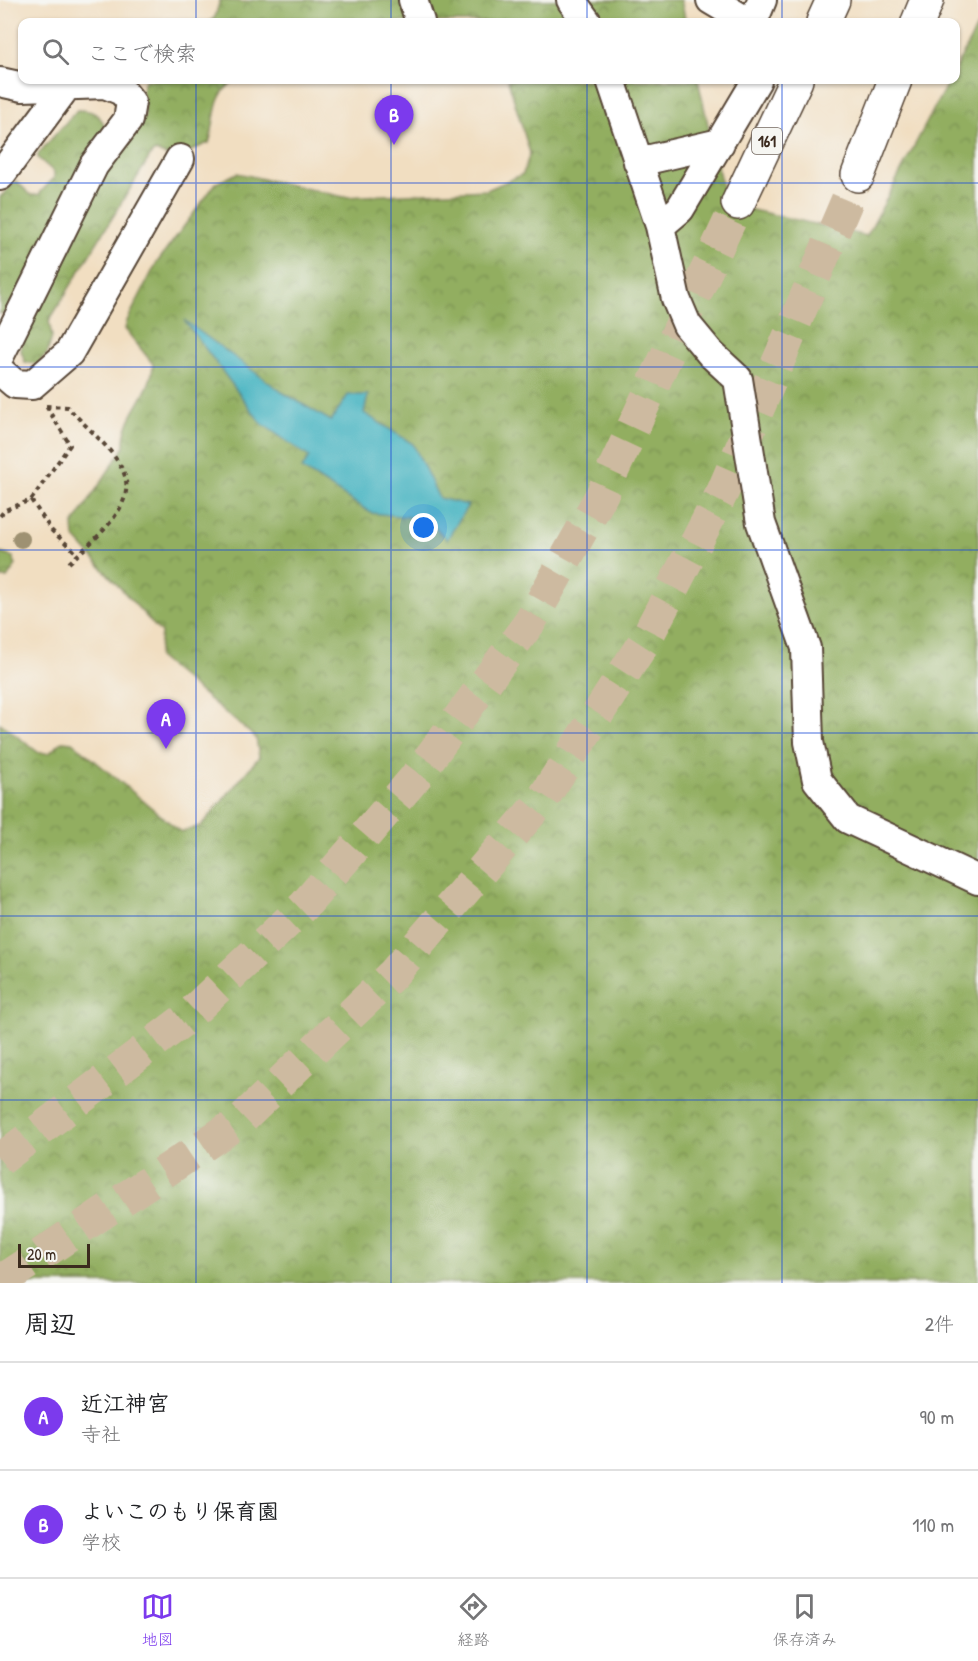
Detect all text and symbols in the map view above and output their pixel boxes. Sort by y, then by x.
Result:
search box [18,18,960,84]
icon: search [39,35,72,68]
text: ここで検索 [87,38,197,68]
pin: B [374,96,414,145]
road number: 161 [752,128,782,154]
your location [409,513,438,542]
pin: A [146,700,186,749]
scale bar [18,1241,90,1268]
text: 20 m [27,1243,56,1265]
text: 周辺 [24,1306,76,1341]
text: 2件 [925,1310,954,1337]
text: 近江神宮 [81,1388,169,1418]
text: A [39,1403,48,1430]
text: 90 m [920,1403,954,1430]
text: 寺社 [81,1420,121,1447]
text: よいこのもり保育園 [81,1496,279,1526]
text: B [38,1511,49,1538]
text: 110 m [912,1511,954,1538]
text: 学校 [81,1528,121,1555]
tab: 地図 [141,1590,174,1650]
tab: 経路 [457,1590,490,1650]
tab: 保存済み [773,1590,837,1650]

